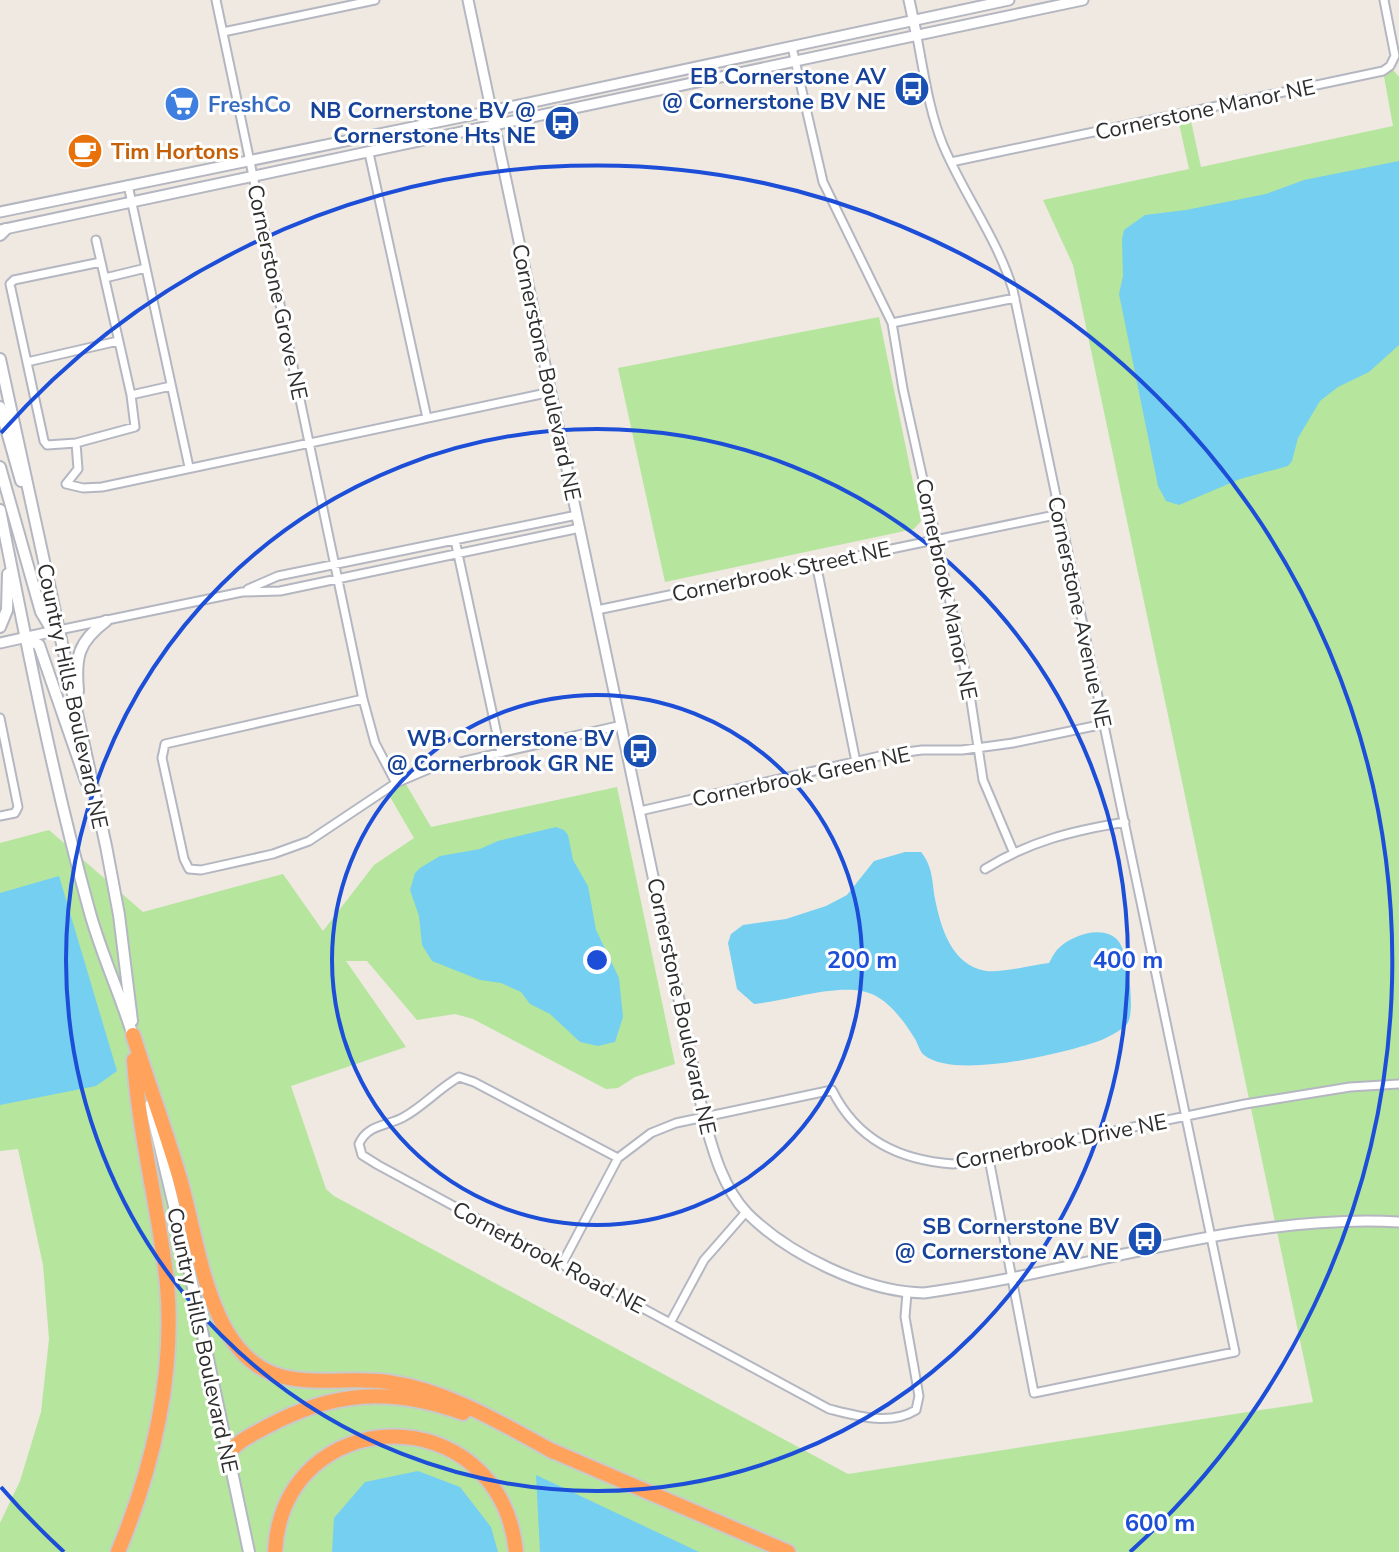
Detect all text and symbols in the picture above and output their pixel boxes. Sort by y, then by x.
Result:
place label: EB Cornerstone AV @ Cornerstone BV NE [662,62,886,117]
bus stop icon: EB Cornerstone AV @ Cornerstone BV NE [893,70,931,108]
street label: Cornerstone Manor NE [1092,72,1318,148]
supermarket icon: FreshCo [163,85,201,123]
place label: FreshCo [208,90,291,120]
place label: NB Cornerstone BV @ Cornerstone Hts NE [310,96,536,151]
bus stop icon: NB Cornerstone BV @ Cornerstone Hts NE [543,104,581,142]
cafe icon: Tim Hortons [66,132,104,170]
place label: Tim Hortons [111,137,239,167]
street label: Cornerstone Grove NE [240,182,315,403]
street label: Cornerstone Boulevard NE [504,241,588,503]
street label: Cornerbrook Manor NE [908,476,984,703]
street label: Cornerstone Avenue NE [1040,494,1118,731]
street label: Cornerbrook Street NE [669,534,893,610]
street label: Country Hills Boulevard NE [29,561,115,832]
place label: WB Cornerstone BV @ Cornerbrook GR NE [387,724,614,779]
bus stop icon: WB Cornerstone BV @ Cornerbrook GR NE [621,732,659,770]
street label: Cornerbrook Green NE [689,739,913,815]
street label: Cornerstone Boulevard NE [639,875,723,1137]
text: 200 m [827,944,897,976]
text: 400 m [1093,944,1163,976]
centre of rings [583,946,611,974]
street label: Cornerbrook Drive NE [953,1107,1170,1177]
street label: Cornerbrook Road NE [447,1194,650,1321]
street label: Country Hills Boulevard NE [159,1205,245,1476]
place label: SB Cornerstone BV @ Cornerstone AV NE [895,1212,1119,1267]
bus stop icon: SB Cornerstone BV @ Cornerstone AV NE [1126,1220,1164,1258]
text: 600 m [1125,1507,1195,1539]

